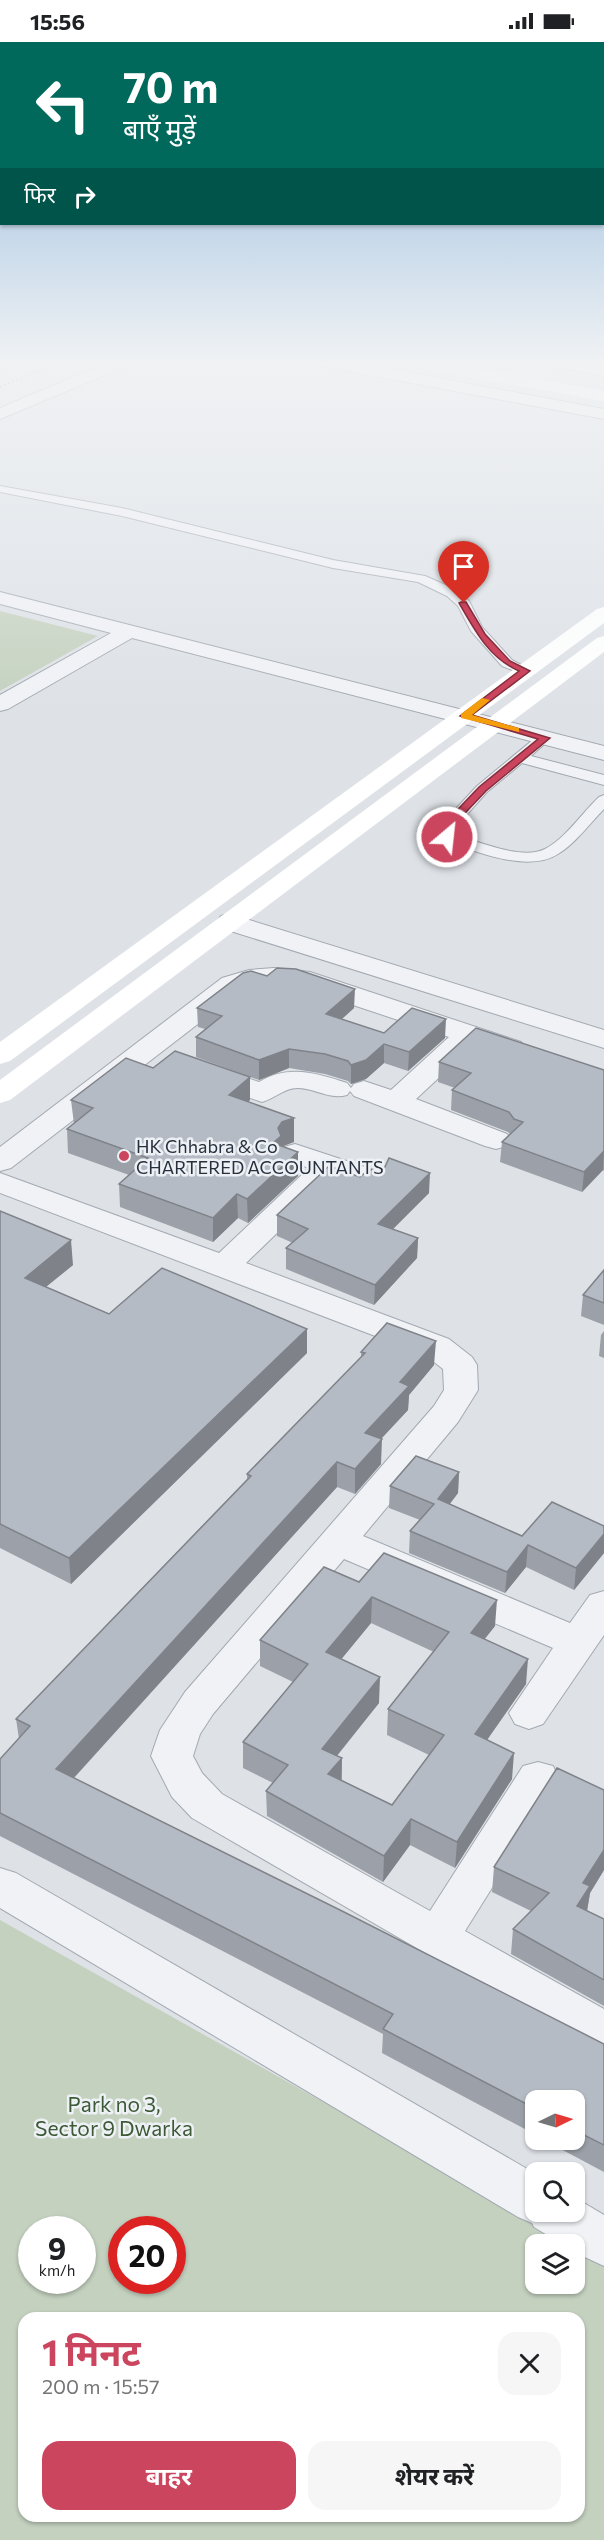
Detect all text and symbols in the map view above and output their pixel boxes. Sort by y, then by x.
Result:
text: 15:56 [30,8,85,35]
text: 70 m [123,60,218,112]
icon: left [24,66,102,144]
text: बाएँ मुड़ें [123,112,196,145]
icon: right [68,180,101,213]
text: फिर [24,181,56,208]
pin [438,541,489,603]
icon: arrive [447,550,480,583]
position arrow [415,805,479,869]
place label: HK Chhabra & Co CHARTERED ACCOUNTANTS [136,1135,384,1178]
marker: HK Chhabra & Co CHARTERED ACCOUNTANTS [117,1149,131,1163]
north arrow [525,2090,585,2150]
map controls [525,2090,585,2294]
park label: Park no 3, Sector 9 Dwarka [35,2091,193,2140]
button: search [525,2162,585,2222]
speed limit sign: 20 [108,2216,186,2294]
text: 9 [48,2229,66,2266]
button: layers [525,2234,585,2294]
text: km/h [39,2261,75,2279]
text: 1 मिनट [42,2329,141,2373]
button: close [498,2332,561,2395]
text: 200 m · 15:57 [42,2374,160,2398]
button: बाहर [42,2441,296,2510]
button: शेयर करें [308,2441,561,2510]

